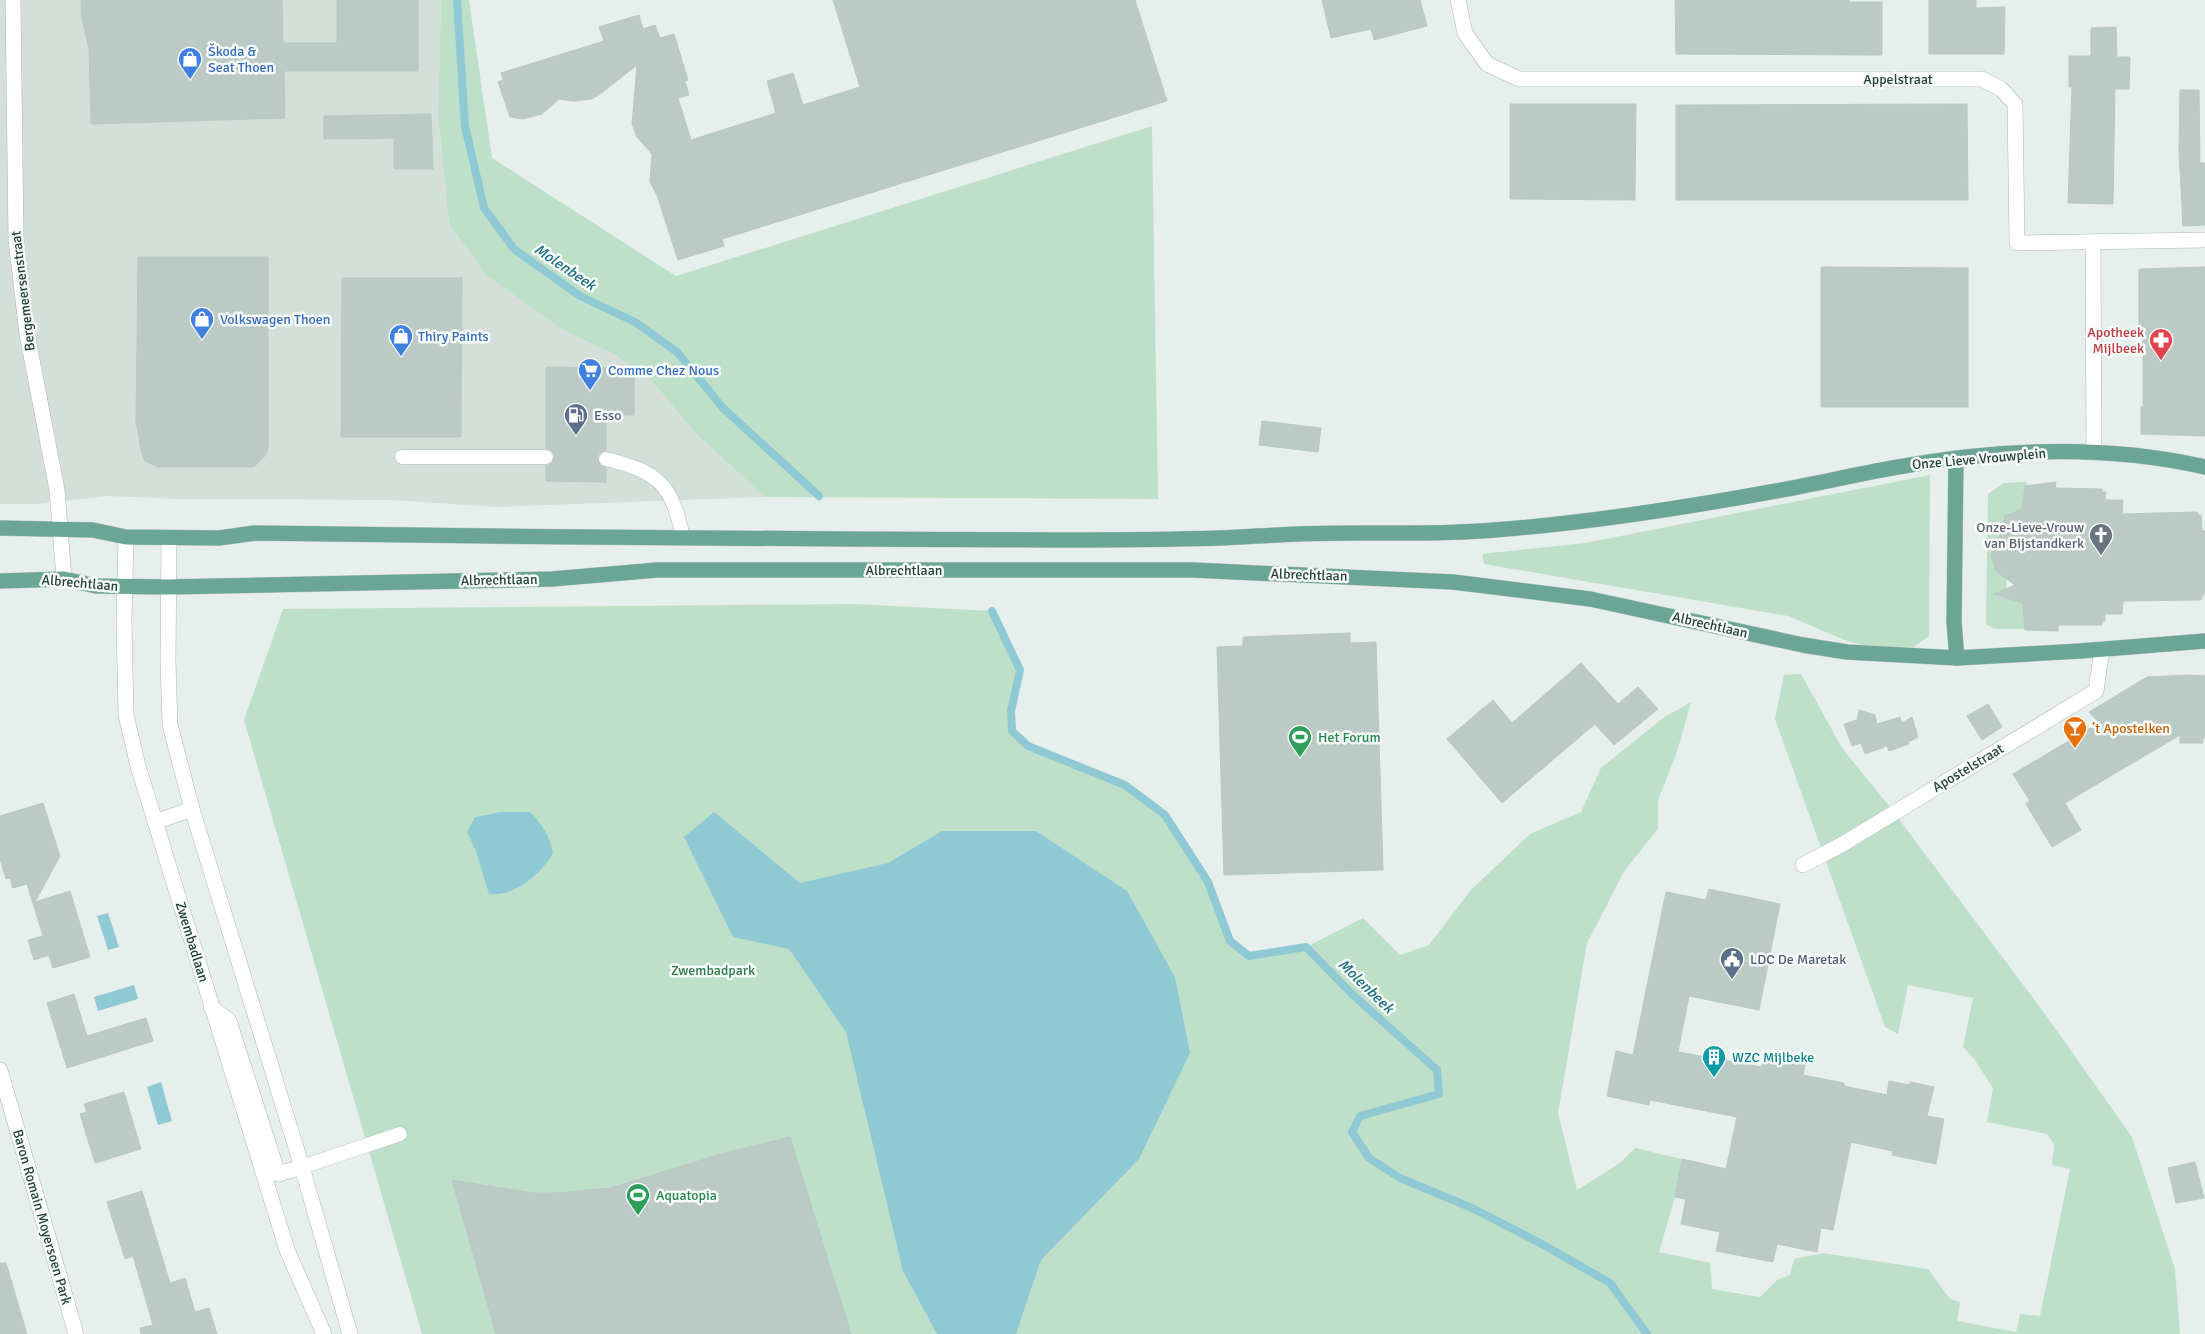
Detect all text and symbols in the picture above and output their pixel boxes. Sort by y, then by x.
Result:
place label: Škoda & Seat Thoen [208,43,274,76]
shop icon: Škoda & Seat Thoen [177,46,203,80]
street label: Appelstraat [1863,71,1933,88]
street label: Bergemeersenstraat [7,230,39,352]
water label: Molenbeek [531,240,600,295]
shop icon: Volkswagen Thoen [189,306,215,340]
place label: Volkswagen Thoen [220,311,330,328]
shop icon: Thiry Paints [388,323,414,357]
place label: Apotheek Mijlbeek [2087,324,2144,357]
pharmacy icon: Apotheek Mijlbeek [2148,327,2174,361]
place label: Thiry Paints [418,328,489,345]
supermarket icon: Comme Chez Nous [577,357,603,391]
place label: Comme Chez Nous [608,362,719,379]
fuel station icon: Esso [563,402,589,436]
place label: Esso [594,407,621,424]
street label: Onze Lieve Vrouwplein [1911,445,2047,473]
place label: Onze-Lieve-Vrouw van Bijstandkerk [1976,519,2084,552]
church icon: Onze-Lieve-Vrouw van Bijstandkerk [2088,522,2114,556]
street label: Albrechtlaan [866,562,942,579]
street label: Albrechtlaan [1270,565,1348,585]
street label: Albrechtlaan [41,571,119,595]
street label: Albrechtlaan [460,571,538,589]
street label: Albrechtlaan [1671,608,1749,642]
bar icon: ’t Apostelken [2062,715,2088,749]
place label: ’t Apostelken [2092,720,2170,737]
sports icon: Het Forum [1287,724,1313,758]
place label: Het Forum [1318,729,1381,746]
street label: Apostelstraat [1929,740,2007,796]
street label: Zwembadlaan [172,900,212,984]
public building icon: LDC De Maretak [1719,946,1745,980]
place label: LDC De Maretak [1750,951,1846,968]
water label: Molenbeek [1334,955,1399,1018]
park label: Zwembadpark [671,962,755,979]
building icon: WZC Mijlbeke [1701,1044,1727,1078]
place label: WZC Mijlbeke [1732,1049,1814,1066]
street label: Baron Romain Moyersoen Park [9,1127,75,1307]
sports icon: Aquatopia [625,1182,651,1216]
place label: Aquatopia [656,1187,717,1204]

